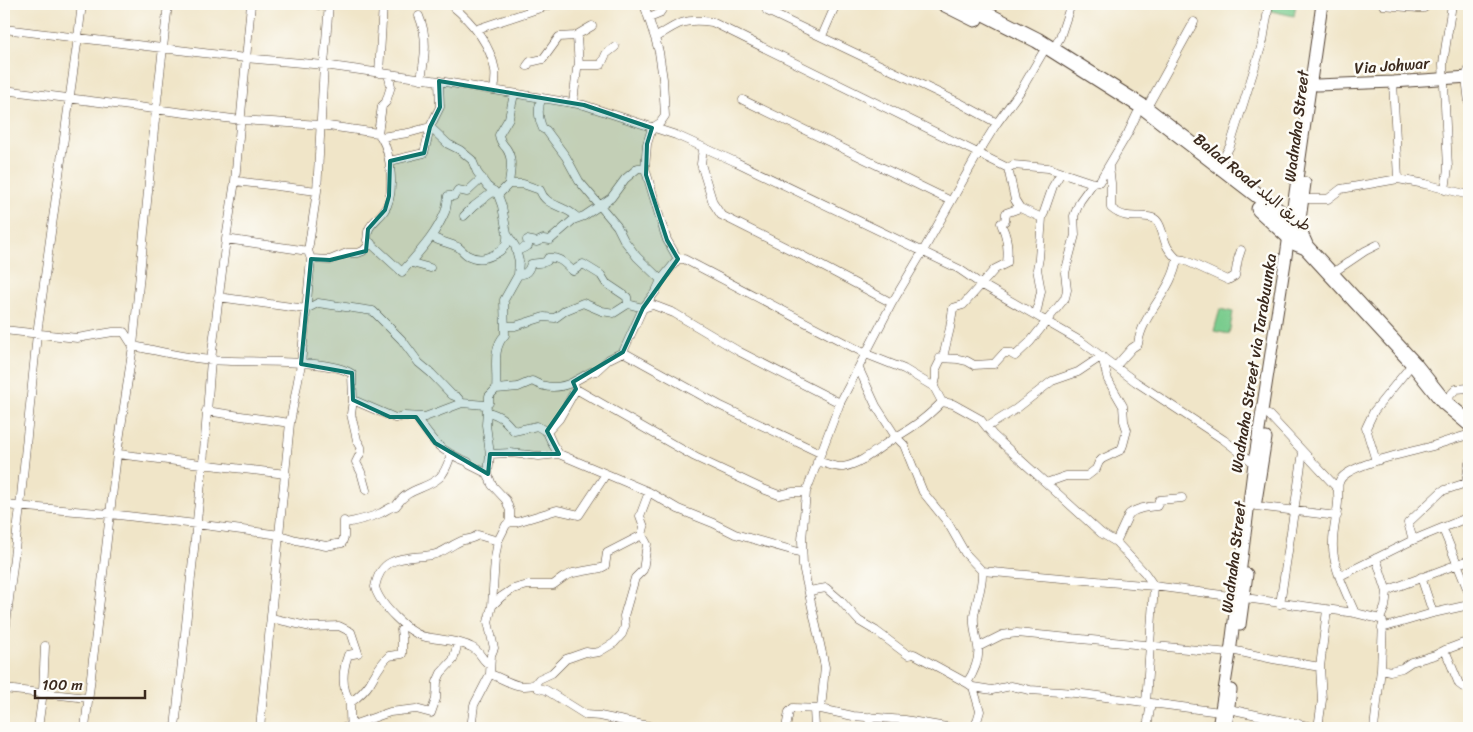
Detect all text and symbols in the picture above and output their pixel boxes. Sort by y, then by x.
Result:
street label: Via Johwar [1353,48,1432,83]
street label: Wadnaha Street [1275,68,1318,184]
street label: Balad Road طريق البلد [1187,125,1318,239]
street label: Wadnaha Street via Tarabuunka [1222,251,1285,475]
street label: Wadnaha Street [1212,499,1255,615]
scale bar [35,667,145,699]
text: 100 m [42,672,83,698]

